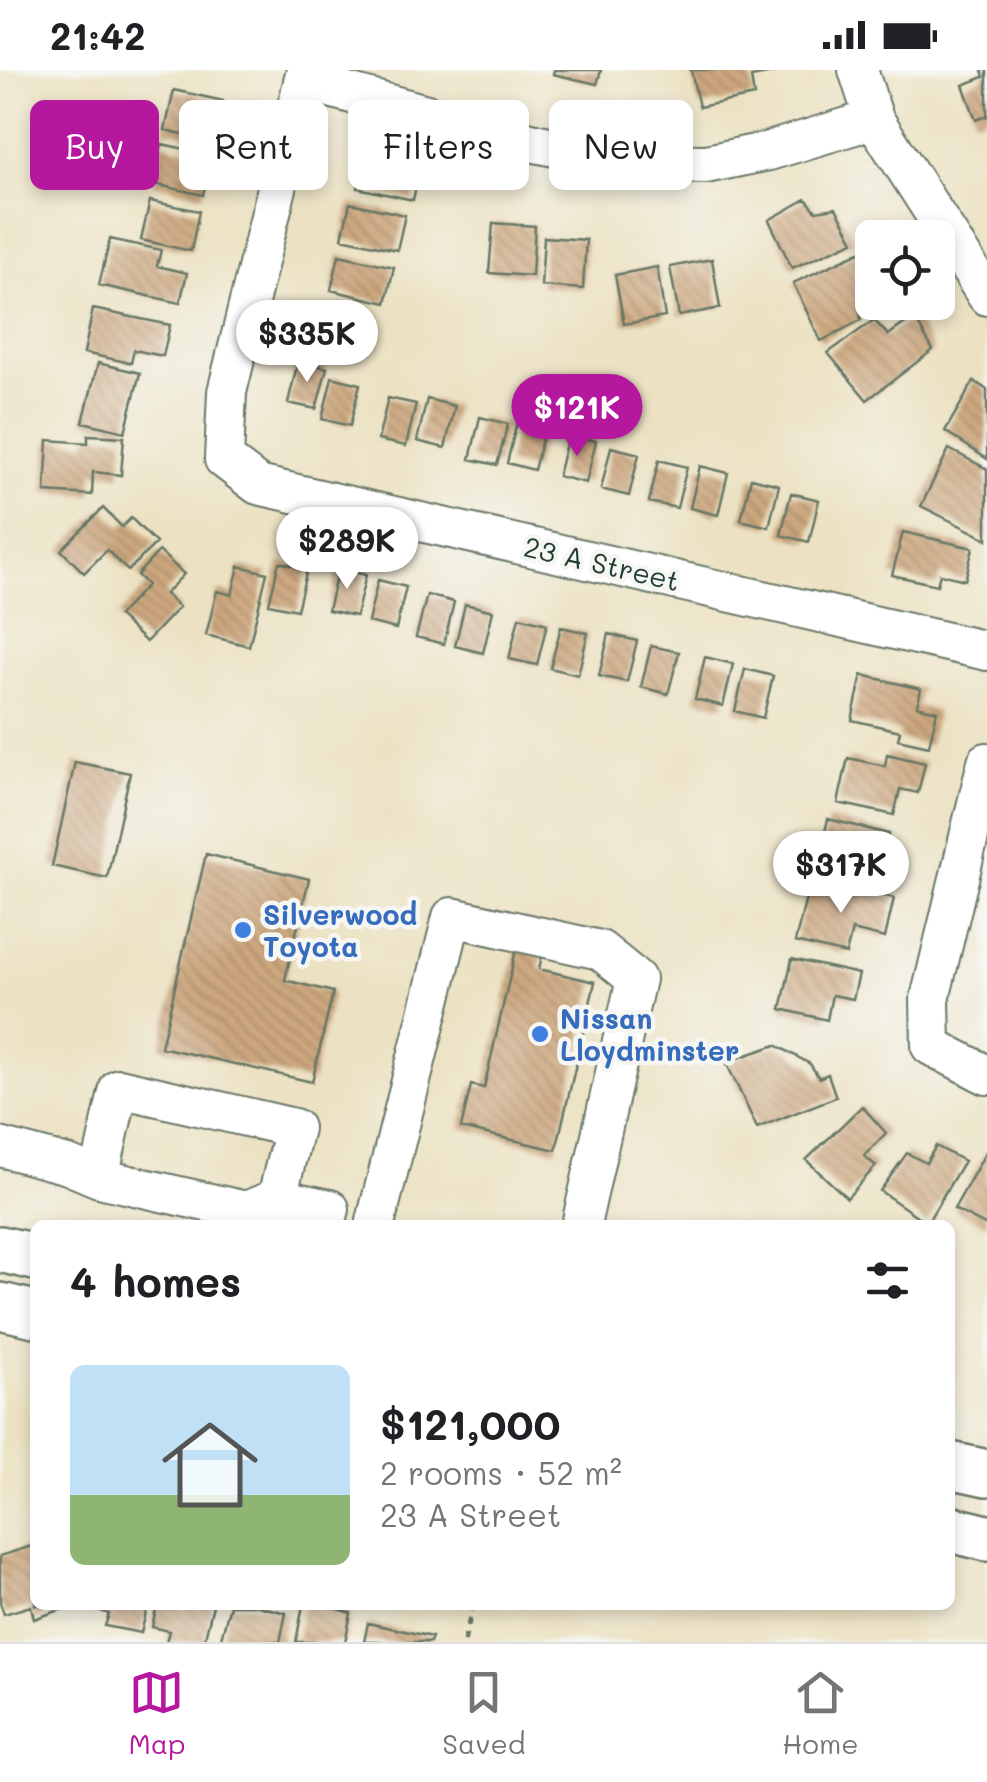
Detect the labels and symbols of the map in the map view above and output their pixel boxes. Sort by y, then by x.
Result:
pin: $335K [237,300,377,385]
pin: $121K [507,374,647,459]
pin: $289K [277,507,417,592]
street label: 23 A Street [521,528,683,598]
pin: $317K [771,831,911,916]
place label: Silverwood Toyota [263,896,417,965]
marker: Silverwood Toyota [232,919,254,941]
place label: Nissan Lloydminster [560,1000,739,1069]
marker: Nissan Lloydminster [529,1023,551,1045]

